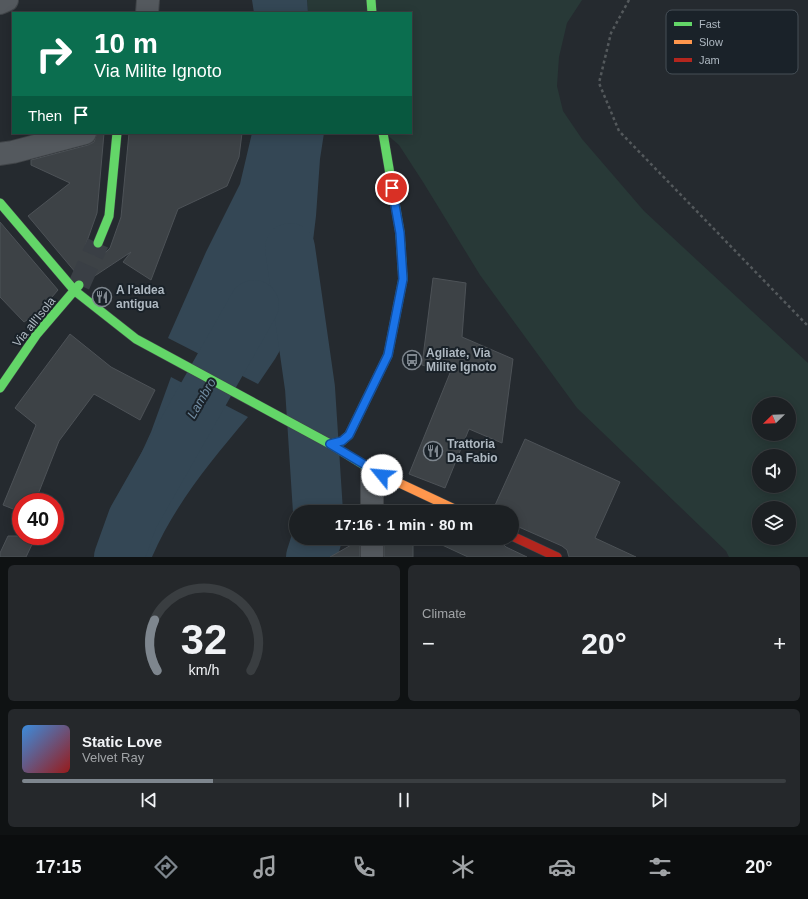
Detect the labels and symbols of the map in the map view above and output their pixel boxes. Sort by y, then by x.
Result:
legend [666,10,798,74]
text: Fast [699,18,720,30]
text: Slow [699,36,723,48]
text: Jam [699,54,720,66]
pin [375,171,409,205]
place label: A l'aldea antigua [116,283,165,311]
restaurant icon: A l'aldea antigua [91,286,113,308]
street label: Via all'Isola [10,294,59,350]
place label: Agliate, Via Milite Ignoto [426,346,497,374]
bus stop icon: Agliate, Via Milite Ignoto [401,349,423,371]
water label: Lambro [184,375,219,421]
north arrow [752,397,796,441]
place label: Trattoria Da Fabio [447,437,498,465]
restaurant icon: Trattoria Da Fabio [422,440,444,462]
position arrow [361,454,403,496]
speed limit sign: 40 [12,493,64,545]

